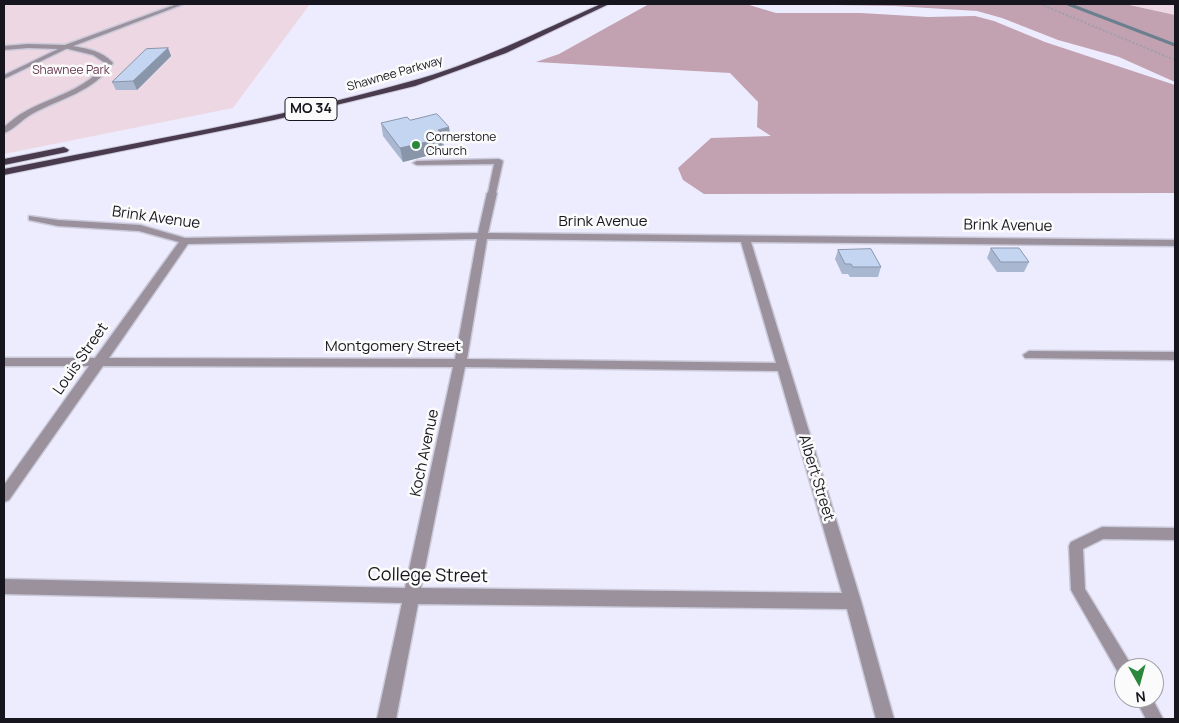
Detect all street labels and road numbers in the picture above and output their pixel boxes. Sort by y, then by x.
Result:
street label: Shawnee Parkway [345,53,445,95]
road number: MO 34 [285,98,337,120]
street label: Brink Avenue [111,203,201,233]
street label: Brink Avenue [559,213,647,231]
street label: Brink Avenue [963,216,1053,236]
street label: Louis Street [50,319,112,399]
street label: Montgomery Street [325,338,461,356]
street label: Koch Avenue [407,408,443,498]
street label: Albert Street [794,433,838,523]
street label: College Street [368,564,488,588]

